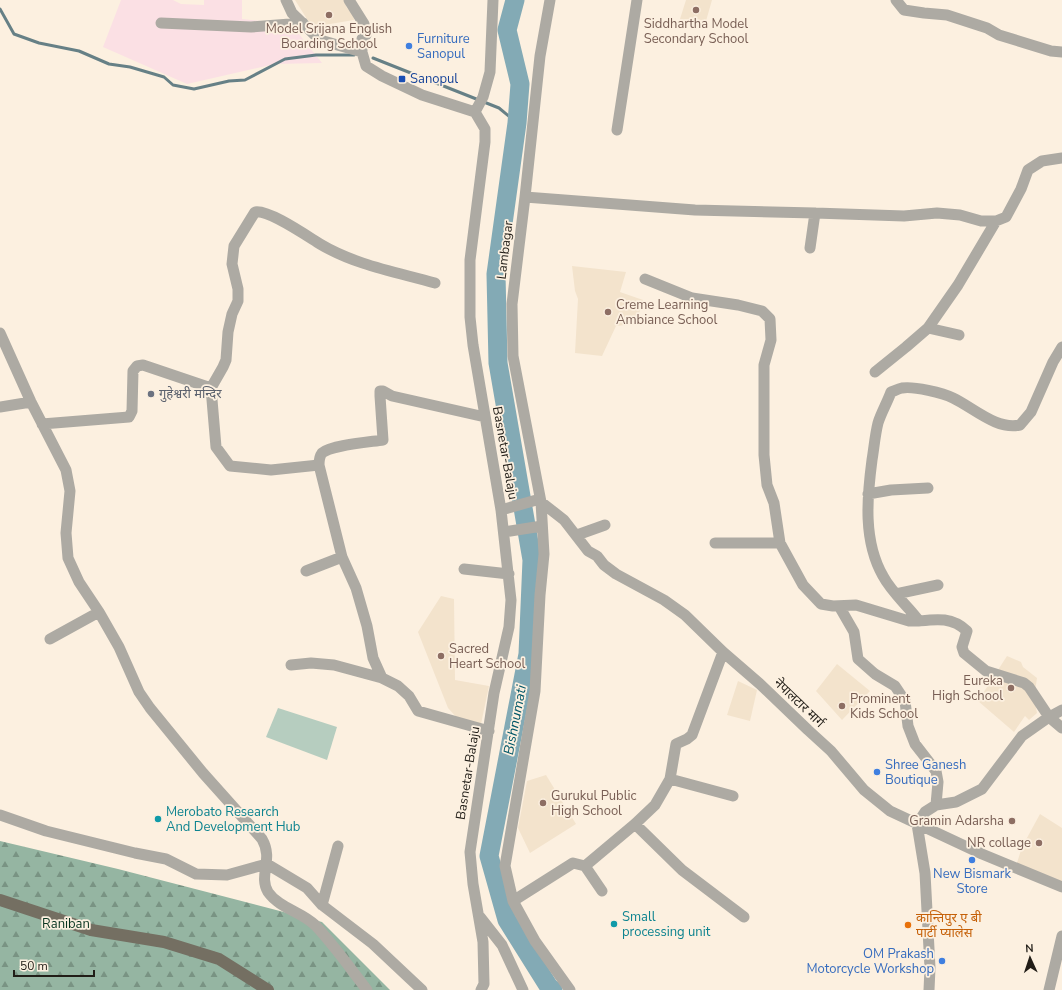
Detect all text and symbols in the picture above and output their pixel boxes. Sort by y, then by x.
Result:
marker: Siddhartha Model Secondary School [691,5,701,15]
marker: Model Srijana English Boarding School [324,10,334,20]
place label: Siddhartha Model Secondary School [644,15,748,48]
place label: Model Srijana English Boarding School [266,20,392,53]
place label: Furniture Sanopul [417,30,470,63]
marker: Furniture Sanopul [404,41,414,51]
place label: Sanopul [410,70,458,88]
marker: Sanopul [397,74,407,84]
street label: Lambagar [492,219,518,280]
place label: Creme Learning Ambiance School [616,296,717,329]
marker: Creme Learning Ambiance School [603,307,613,317]
place label: गुहेश्वरी मन्दिर [159,385,222,403]
marker: गुहेश्वरी मन्दिर [146,389,156,399]
street label: Basnetar-Balaju [488,405,522,501]
place label: Sacred Heart School [449,640,525,673]
marker: Sacred Heart School [436,651,446,661]
place label: Eureka High School [932,672,1003,705]
street label: नेपालटार मार्ग [770,674,829,732]
water label: Bishnumati [499,683,531,757]
marker: Eureka High School [1006,683,1016,693]
place label: Prominent Kids School [850,690,918,723]
marker: Prominent Kids School [837,701,847,711]
street label: Basnetar-Balaju [452,725,484,821]
place label: Shree Ganesh Boutique [885,756,966,789]
marker: Shree Ganesh Boutique [872,767,882,777]
place label: Gurukul Public High School [551,787,637,820]
marker: Gurukul Public High School [538,798,548,808]
place label: Merobato Research And Development Hub [166,803,300,836]
place label: Gramin Adarsha [909,812,1004,830]
marker: Merobato Research And Development Hub [153,814,163,824]
marker: Gramin Adarsha [1007,816,1017,826]
place label: NR collage [967,834,1031,852]
marker: NR collage [1034,838,1044,848]
marker: New Bismark Store [967,855,977,865]
place label: New Bismark Store [933,865,1011,898]
place label: Small processing unit [622,908,711,941]
place label: कान्तिपुर ए बी पार्टी प्यालेस [916,909,982,942]
park label: Raniban [42,915,90,933]
marker: Small processing unit [609,919,619,929]
marker: कान्तिपुर ए बी पार्टी प्यालेस [903,920,913,930]
north arrow [1010,938,1050,978]
text: N [1025,941,1034,956]
place label: OM Prakash Motorcycle Workshop [806,945,934,978]
scale bar [14,952,94,978]
marker: OM Prakash Motorcycle Workshop [937,956,947,966]
text: 50 m [20,958,48,974]

